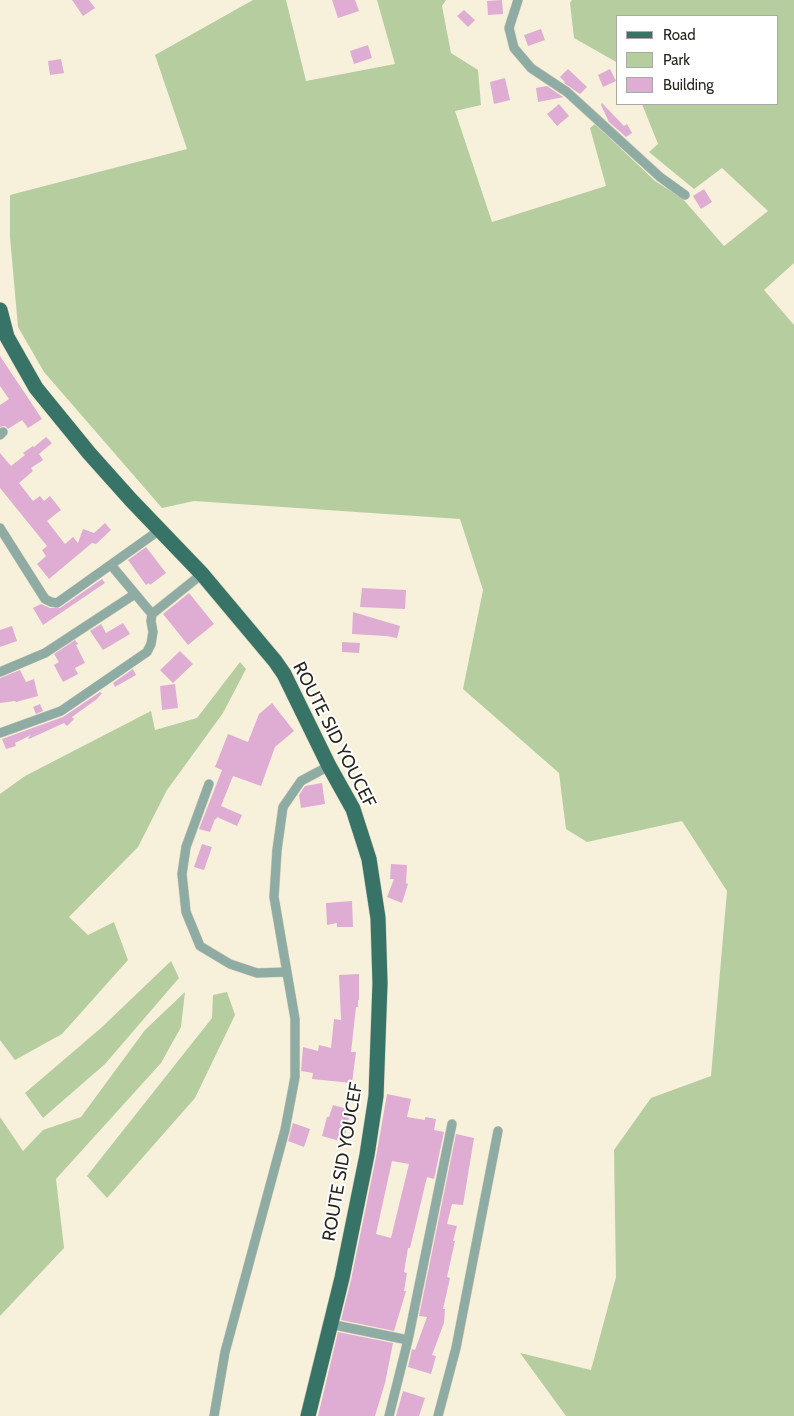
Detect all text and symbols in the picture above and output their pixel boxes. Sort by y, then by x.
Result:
legend [616,15,779,105]
text: Road [663,26,696,44]
text: Park [663,51,690,69]
text: Building [663,76,714,94]
street label: ROUTE SID YOUCEF [288,659,380,811]
street label: ROUTE SID YOUCEF [318,1081,368,1243]

